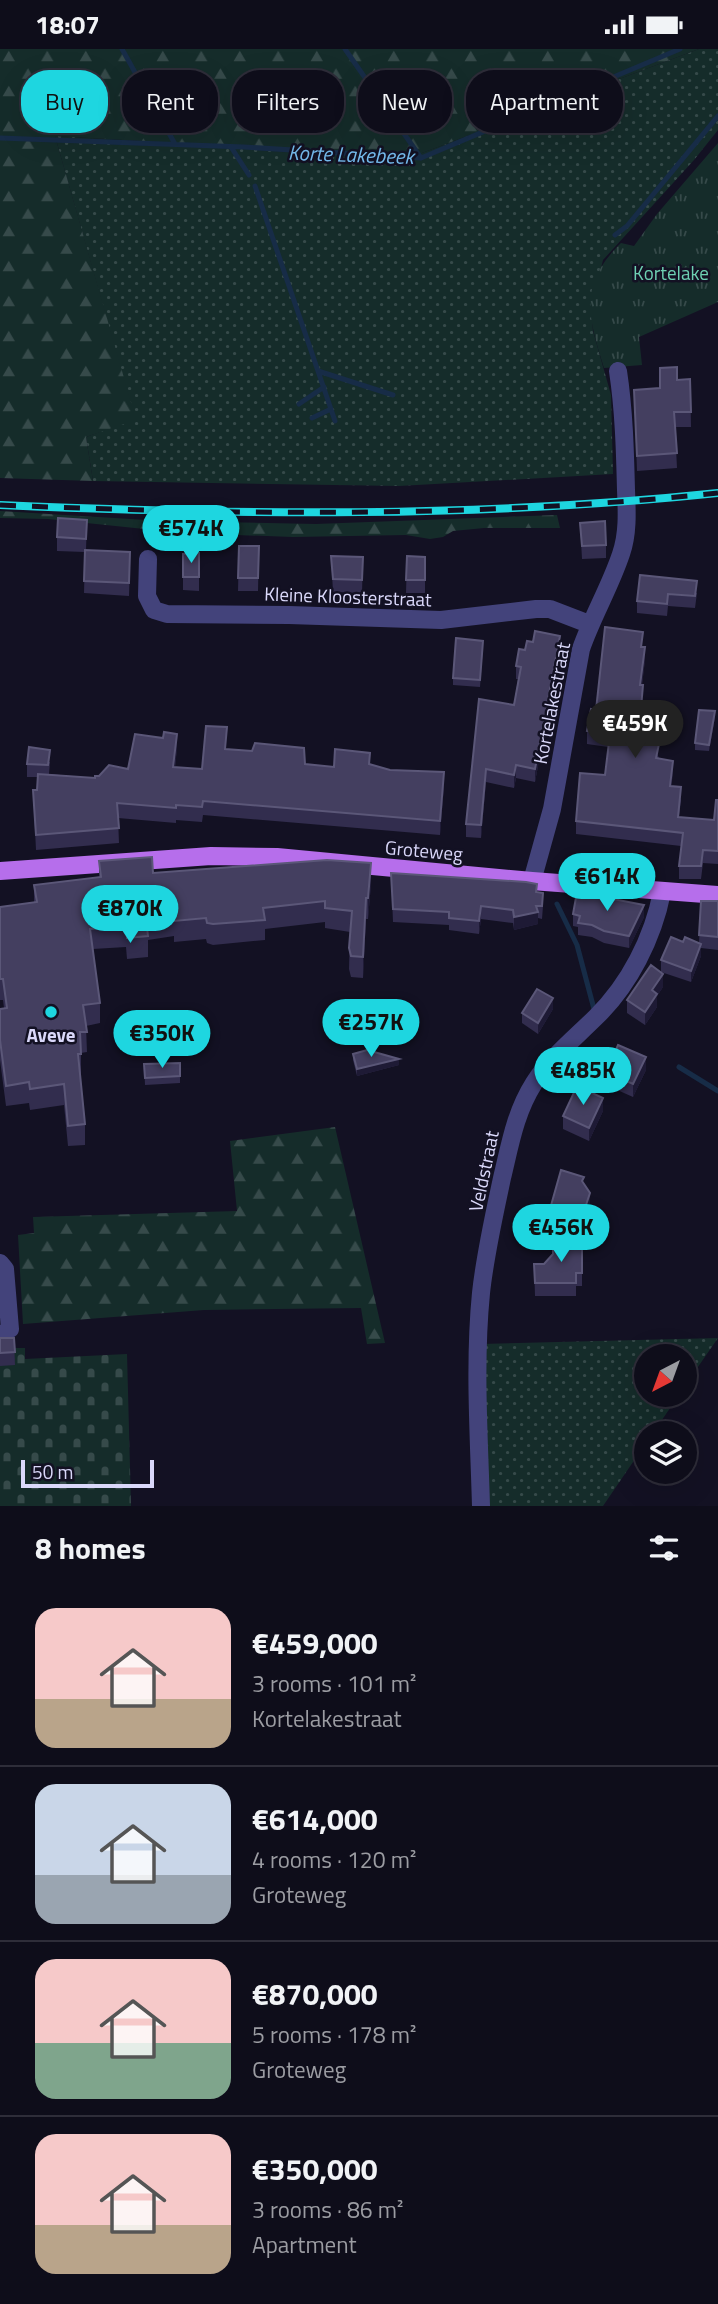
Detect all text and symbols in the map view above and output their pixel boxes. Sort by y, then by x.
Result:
text: 18:07 [35,5,100,44]
chip: Buy [21,70,108,133]
chip: Rent [122,70,218,133]
chip: Filters [232,70,344,133]
chip: New [358,70,452,133]
chip: Apartment [466,70,623,133]
water label: Korte Lakebeek [288,136,417,172]
park label: Kortelake [633,258,709,287]
pin: €574K [142,505,240,565]
text: €574K [158,510,224,545]
street label: Kleine Kloosterstraat [264,579,433,613]
street label: Kortelakestraat [525,639,577,766]
pin: €459K [586,701,684,760]
text: €459K [602,705,668,740]
street label: Groteweg [384,832,464,868]
pin: €614K [558,853,656,913]
text: €614K [574,858,640,893]
pin: €870K [81,885,179,945]
text: €870K [97,890,163,925]
pin: €257K [322,999,420,1059]
marker: Aveve [43,1004,59,1020]
text: €257K [338,1004,404,1039]
pin: €350K [113,1011,211,1070]
text: €350K [129,1015,195,1050]
place label: Aveve [26,1020,76,1049]
pin: €485K [534,1047,632,1107]
text: €485K [550,1052,616,1087]
street label: Veldstraat [460,1127,506,1214]
pin: €456K [512,1205,610,1264]
text: €456K [528,1209,594,1244]
north arrow [634,1344,696,1407]
map controls [634,1344,697,1484]
button: layers [634,1421,697,1484]
scale bar [21,1457,154,1489]
text: 50 m [32,1457,73,1486]
text: 8 homes [35,1525,146,1571]
icon: filters [645,1529,683,1567]
text: €459,000 [252,1620,378,1666]
icon: home [91,1636,175,1720]
text: 3 rooms · 101 m² [252,1666,416,1701]
text: Kortelakestraat [252,1701,402,1736]
text: €614,000 [252,1796,378,1842]
icon: home [91,1812,175,1896]
text: 4 rooms · 120 m² [252,1842,416,1877]
text: Groteweg [252,1877,346,1912]
text: €870,000 [252,1971,378,2017]
icon: home [91,1987,175,2071]
text: 5 rooms · 178 m² [252,2017,416,2052]
text: Groteweg [252,2052,346,2087]
text: €350,000 [252,2146,378,2192]
icon: home [91,2162,175,2246]
text: 3 rooms · 86 m² [252,2192,403,2227]
text: Apartment [252,2227,357,2262]

